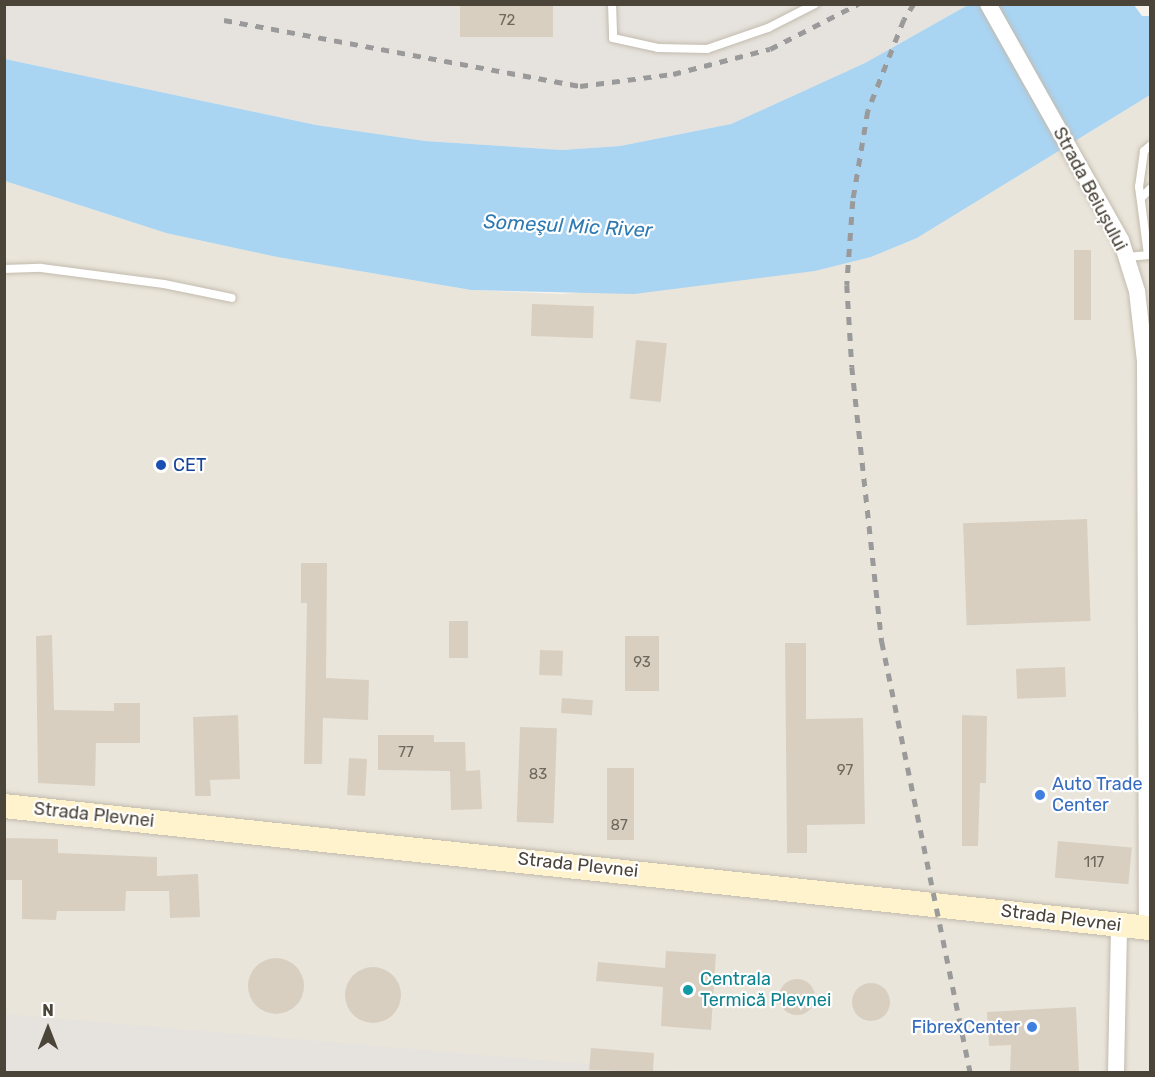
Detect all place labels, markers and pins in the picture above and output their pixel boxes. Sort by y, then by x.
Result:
place label: CET [173,454,206,476]
marker: CET [154,458,168,472]
place label: Auto Trade Center [1052,774,1143,816]
marker: Auto Trade Center [1033,788,1047,802]
place label: Centrala Termică Plevnei [700,969,831,1012]
marker: Centrala Termică Plevnei [681,983,695,997]
place label: FibrexCenter [911,1016,1020,1038]
marker: FibrexCenter [1025,1020,1039,1034]

